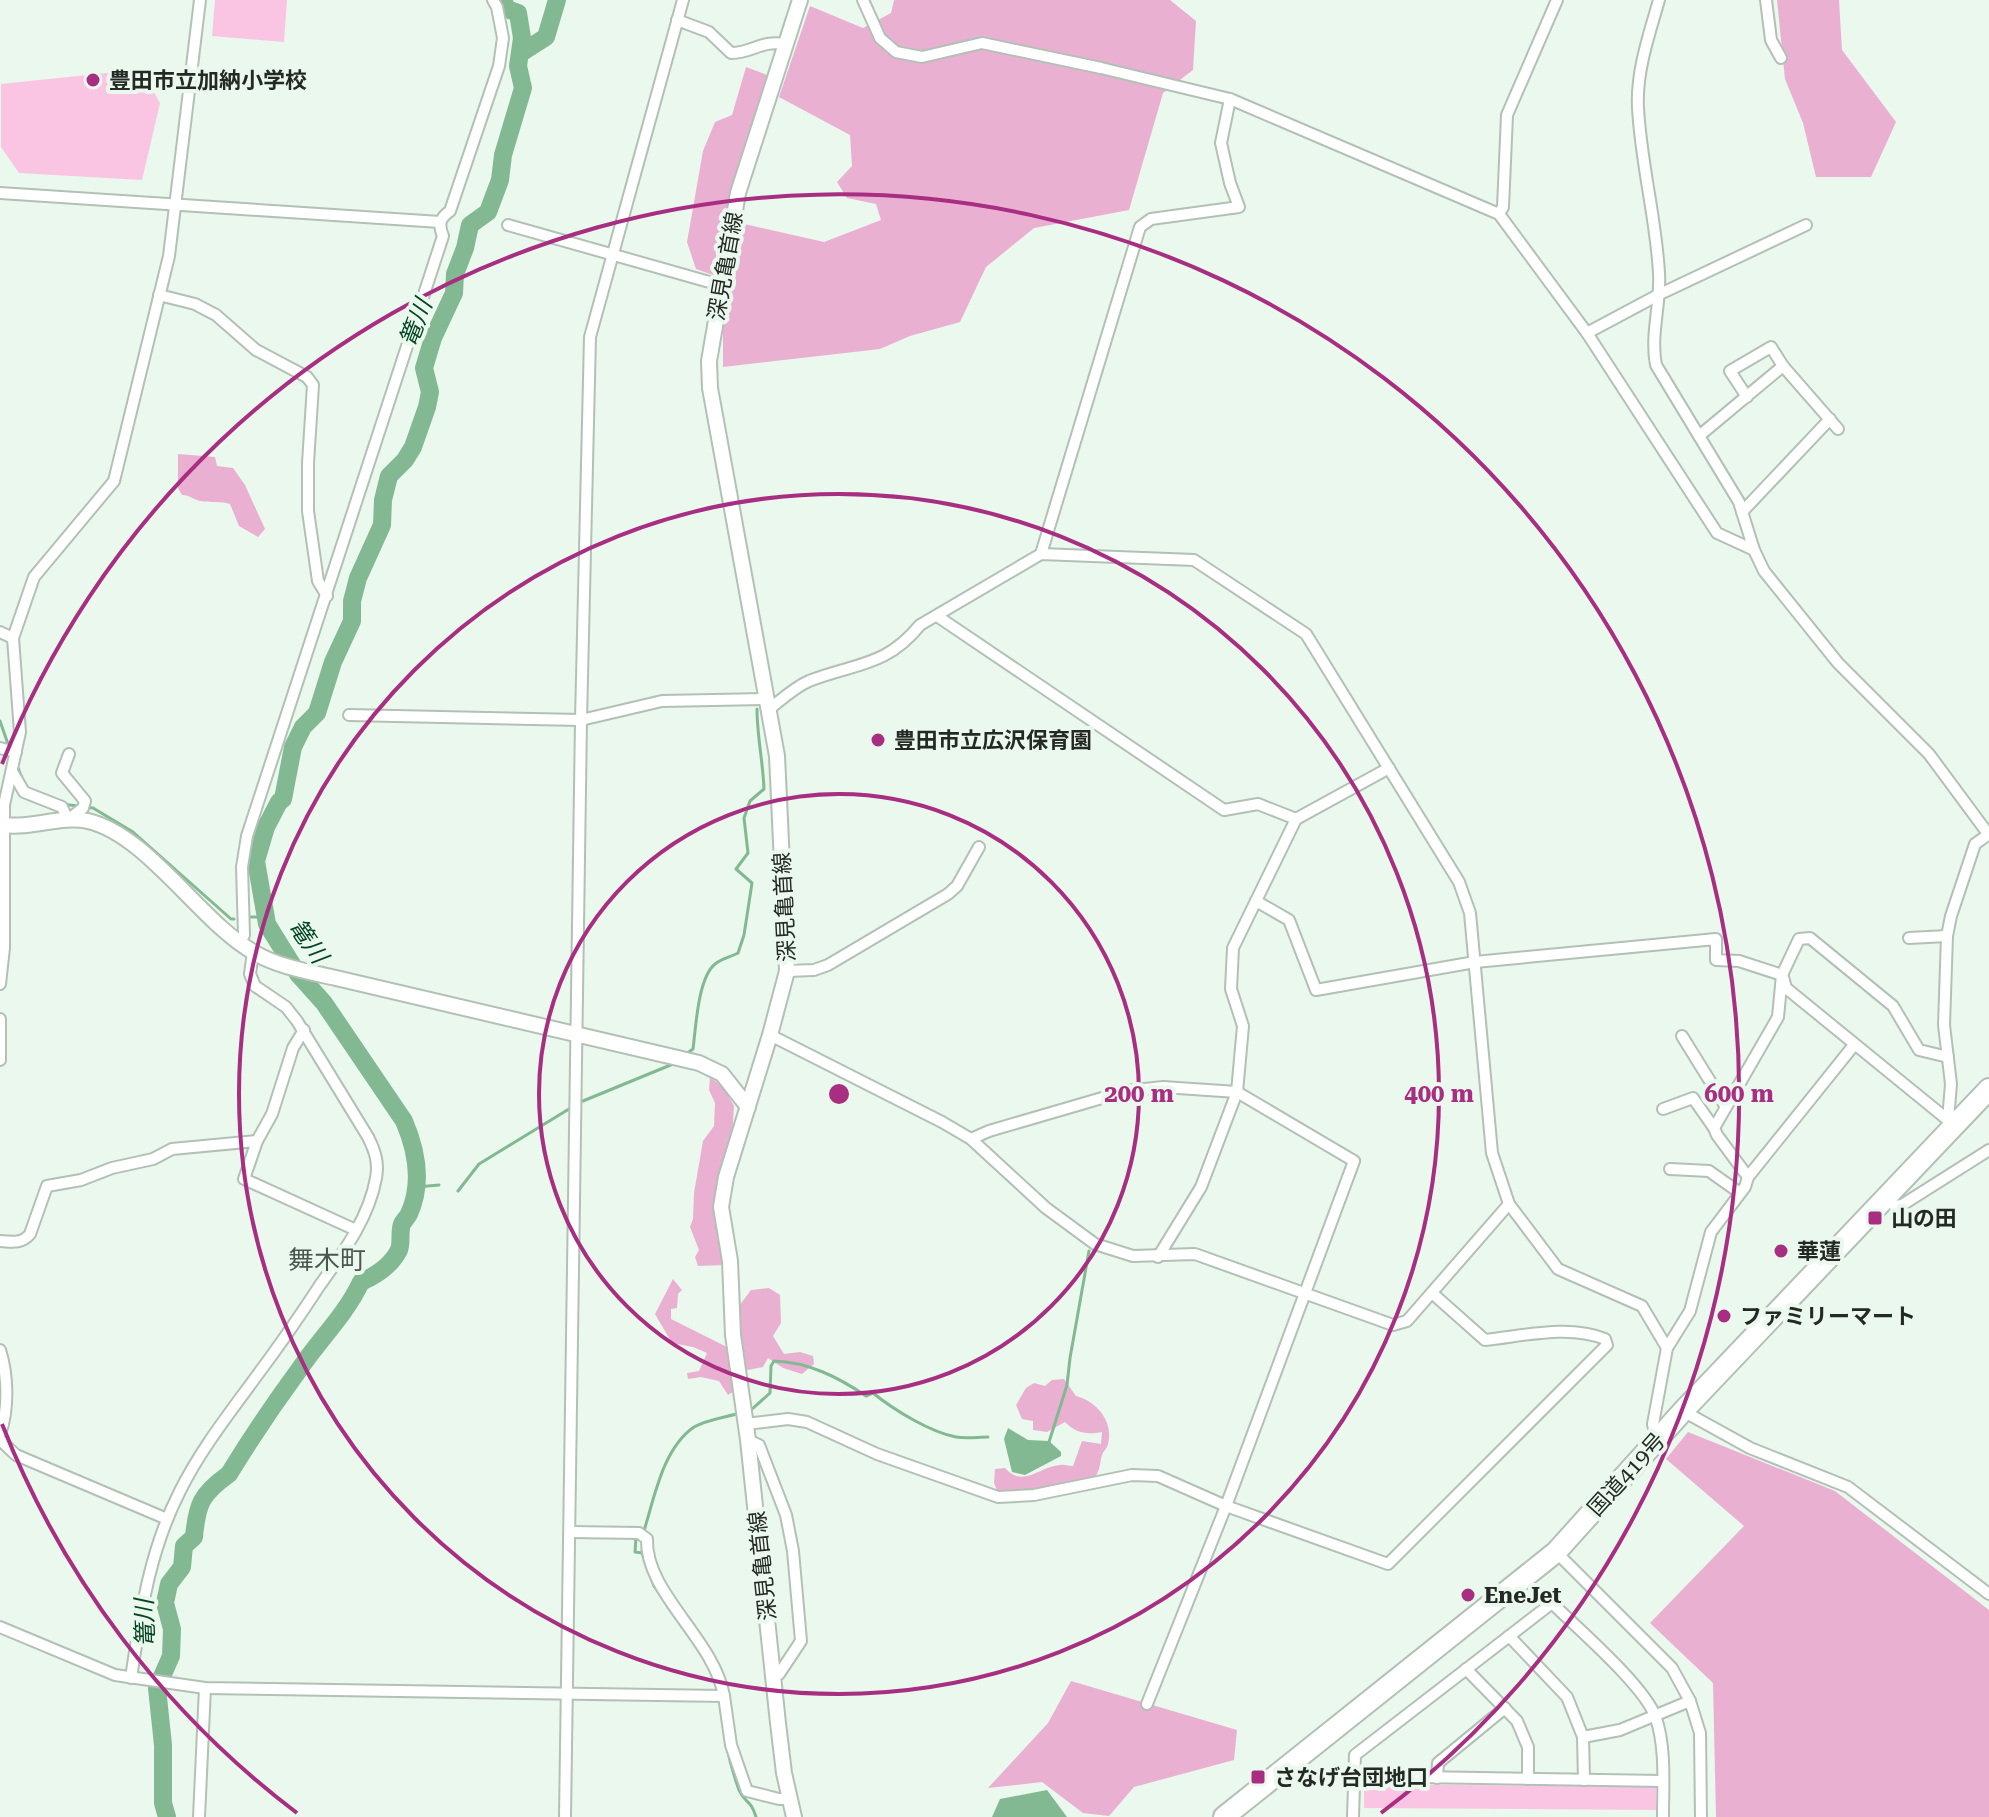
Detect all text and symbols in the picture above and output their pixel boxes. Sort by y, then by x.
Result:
place label: 豊田市立加納小学校 [109,68,307,93]
marker: 豊田市立加納小学校 [84,71,102,89]
street label: 深見亀首線 [704,210,747,322]
water label: 篭川 [394,293,439,350]
place label: 豊田市立広沢保育園 [894,728,1092,753]
marker: 豊田市立広沢保育園 [869,731,887,749]
street label: 深見亀首線 [769,851,800,963]
water label: 篭川 [283,913,335,971]
centre of rings [825,1080,853,1108]
text: 200 m [1104,1080,1174,1108]
text: 400 m [1404,1080,1474,1108]
text: 600 m [1704,1080,1774,1108]
place label: 山の田 [1891,1206,1957,1231]
marker: 山の田 [1866,1209,1884,1227]
place label: 華蓮 [1797,1239,1841,1264]
marker: 華蓮 [1772,1242,1790,1260]
district label: 舞木町 [288,1245,366,1275]
place label: ファミリーマート [1740,1304,1916,1329]
marker: ファミリーマート [1715,1307,1733,1325]
street label: 国道419号 [1583,1428,1670,1521]
street label: 深見亀首線 [744,1510,781,1622]
place label: EneJet [1484,1583,1562,1608]
marker: EneJet [1459,1586,1477,1604]
water label: 篭川 [130,1596,160,1647]
place label: さなげ台団地口 [1274,1765,1428,1790]
marker: さなげ台団地口 [1249,1768,1267,1786]

